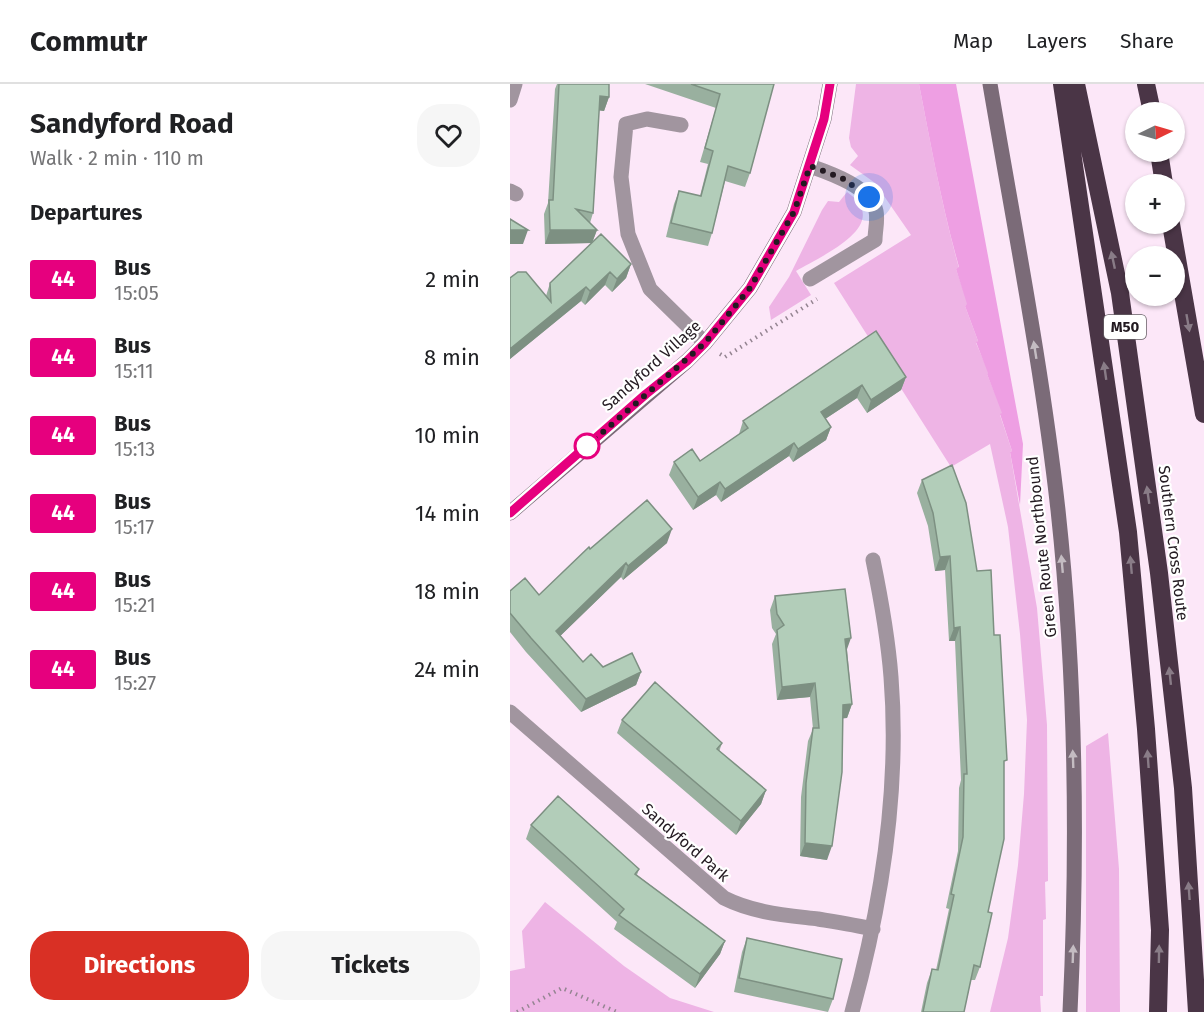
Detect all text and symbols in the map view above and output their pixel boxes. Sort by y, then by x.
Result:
text: Commutr [30,25,147,58]
text: Map [953,28,993,54]
text: Layers [1026,28,1087,54]
text: Share [1120,28,1174,54]
north arrow [1125,102,1185,162]
map controls [1125,102,1185,306]
button: heart [417,104,480,167]
text: Sandyford Road [30,107,234,140]
text: Walk · 2 min · 110 m [30,146,204,170]
button: + [1125,174,1185,234]
your location [854,182,884,212]
text: Departures [30,199,142,226]
button: − [1125,246,1185,306]
one-way arrow [1108,251,1117,270]
text: Bus [114,254,151,281]
text: 44 [51,266,75,292]
text: 2 min [425,266,480,293]
text: 15:05 [114,281,159,305]
one-way arrow [1184,313,1193,332]
road number: M50 [1104,315,1146,339]
street label: Sandyford Village [598,316,705,415]
text: Bus [114,332,151,359]
one-way arrow [1031,340,1040,359]
text: 44 [51,344,75,370]
text: 8 min [424,344,480,371]
text: 15:11 [114,359,154,383]
one-way arrow [1100,362,1109,381]
text: Bus [114,410,151,437]
text: 44 [51,422,75,448]
text: 10 min [414,422,480,449]
unlabelled marker [574,433,600,459]
text: 15:13 [114,437,155,461]
street label: Green Route Northbound [1023,455,1060,639]
street label: Southern Cross Route [1155,464,1192,622]
one-way arrow [1143,485,1153,504]
text: Bus [114,488,151,515]
text: 44 [51,500,75,526]
text: 14 min [415,500,480,527]
text: 15:17 [114,515,154,539]
one-way arrow [1057,554,1067,573]
one-way arrow [1126,555,1136,574]
text: Bus [114,566,151,593]
text: 44 [51,578,75,604]
text: 18 min [415,578,480,605]
text: 15:21 [114,593,156,617]
text: Bus [114,644,151,671]
text: 44 [51,656,75,682]
text: 24 min [414,656,480,683]
one-way arrow [1165,666,1175,685]
text: 15:27 [114,671,156,695]
one-way arrow [1069,749,1078,768]
one-way arrow [1143,749,1152,768]
street label: Sandyford Park [638,799,734,886]
one-way arrow [1184,881,1194,900]
button: Directions [30,931,249,1000]
button: Tickets [261,931,480,1000]
one-way arrow [1068,944,1077,963]
one-way arrow [1154,944,1164,963]

